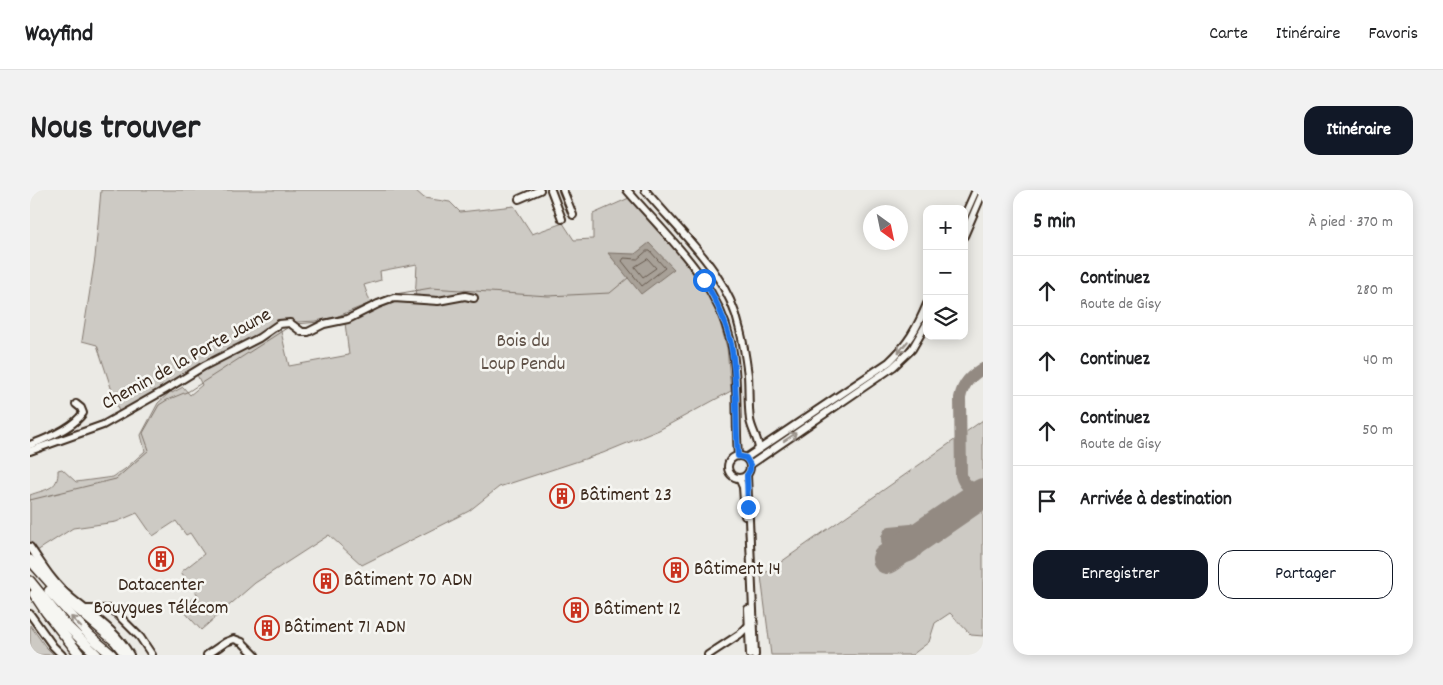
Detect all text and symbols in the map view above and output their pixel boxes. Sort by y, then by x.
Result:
text: Wayfind [25,18,93,52]
text: Carte [1209,22,1248,47]
text: Itinéraire [1276,22,1340,47]
text: Favoris [1368,22,1418,47]
text: Nous trouver [30,105,200,155]
button: Itinéraire [1304,106,1413,155]
north arrow [863,205,908,250]
map controls [923,205,968,340]
button: + [923,205,968,250]
text: 5 min [1033,208,1076,238]
text: À pied · 370 m [1309,211,1393,234]
button: − [923,250,968,295]
text: Continuez [1080,266,1150,293]
route start [693,269,716,292]
icon: ahead [1033,277,1061,305]
text: 280 m [1356,279,1393,302]
text: Route de Gisy [1080,293,1161,316]
button: layers [923,295,968,340]
street label: Chemin de la Porte Jaune [97,302,277,418]
park label: Bois du Loup Pendu [481,328,565,379]
one-way arrow [898,340,909,353]
icon: ahead [1033,347,1061,375]
text: Continuez [1080,347,1150,374]
text: 40 m [1363,349,1393,372]
text: Continuez [1080,406,1150,433]
icon: ahead [1033,417,1061,445]
text: 50 m [1362,419,1393,442]
one-way arrow [783,432,797,442]
text: Route de Gisy [1080,433,1161,456]
place label: Bâtiment 23 [580,482,672,510]
building icon: Bâtiment 23 [549,483,575,509]
icon: arrive [1033,487,1061,515]
text: Arrivée à destination [1080,487,1232,514]
route end [737,496,760,519]
building icon: Datacenter Bouygues Télécom [148,546,174,572]
button: Enregistrer [1033,550,1208,599]
button: Partager [1218,550,1393,599]
place label: Bâtiment 14 [694,556,781,584]
building icon: Bâtiment 14 [663,557,689,583]
place label: Bâtiment 70 ADN [344,567,473,595]
building icon: Bâtiment 70 ADN [313,568,339,594]
place label: Datacenter Bouygues Télécom [94,572,228,623]
place label: Bâtiment 12 [594,596,681,624]
building icon: Bâtiment 12 [563,597,589,623]
place label: Bâtiment 71 ADN [284,614,406,642]
building icon: Bâtiment 71 ADN [254,615,280,641]
one-way arrow [70,616,82,628]

